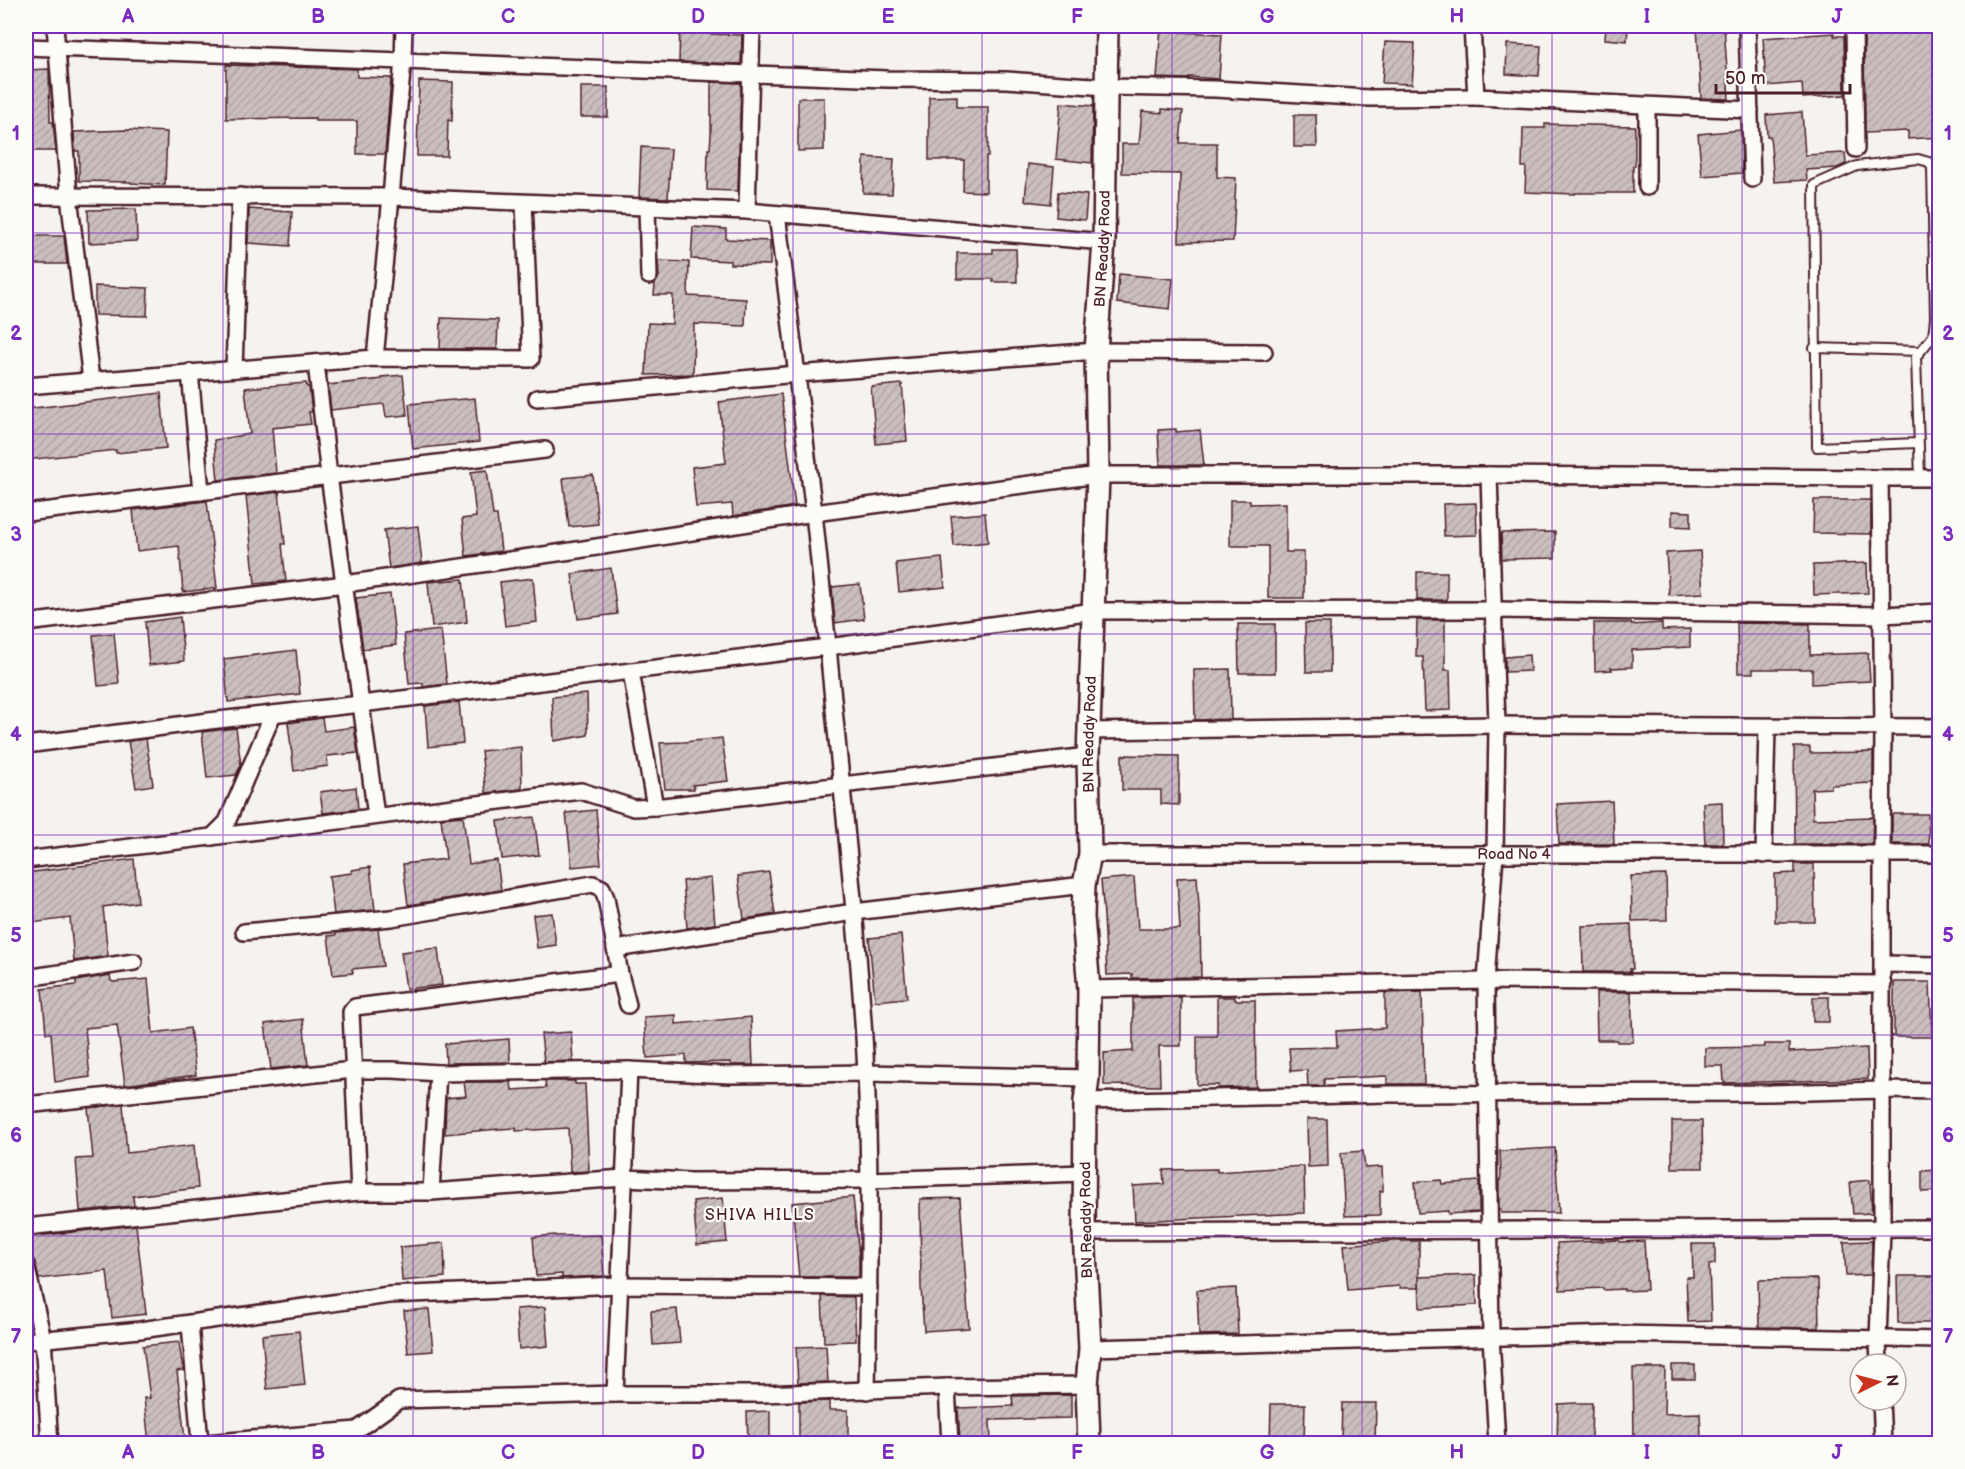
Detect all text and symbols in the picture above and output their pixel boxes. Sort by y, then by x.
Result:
text: A [121,5,135,29]
text: B [311,5,325,29]
text: C [501,5,515,29]
text: D [691,5,705,29]
text: E [882,5,895,29]
text: F [1071,5,1083,29]
text: G [1260,5,1275,29]
text: H [1450,5,1464,29]
text: I [1644,5,1650,29]
text: J [1832,5,1844,29]
scale bar [1716,57,1850,95]
text: 50 m [1725,68,1766,89]
text: 1 [12,122,20,146]
text: 1 [1944,122,1952,146]
street label: BN Readdy Road [1090,190,1115,308]
text: 2 [10,322,22,346]
text: 2 [1942,322,1954,346]
text: 3 [10,523,22,547]
text: 3 [1942,523,1954,547]
street label: BN Readdy Road [1079,676,1101,793]
text: 4 [10,723,22,747]
text: 4 [1942,723,1954,747]
street label: Road No 4 [1477,845,1551,864]
text: 5 [10,924,22,948]
text: 5 [1942,924,1954,948]
text: 6 [10,1124,22,1148]
text: 6 [1942,1124,1954,1148]
street label: BN Readdy Road [1076,1161,1097,1279]
district label: SHIVA HILLS [705,1206,815,1225]
text: 7 [10,1325,22,1349]
text: 7 [1942,1325,1954,1349]
north arrow [1848,1352,1908,1412]
text: N [1881,1374,1902,1388]
text: A [121,1441,135,1465]
text: B [311,1441,325,1465]
text: C [501,1441,515,1465]
text: D [691,1441,705,1465]
text: E [882,1441,895,1465]
text: F [1071,1441,1083,1465]
text: G [1260,1441,1275,1465]
text: H [1450,1441,1464,1465]
text: I [1644,1441,1650,1465]
text: J [1832,1441,1844,1465]

